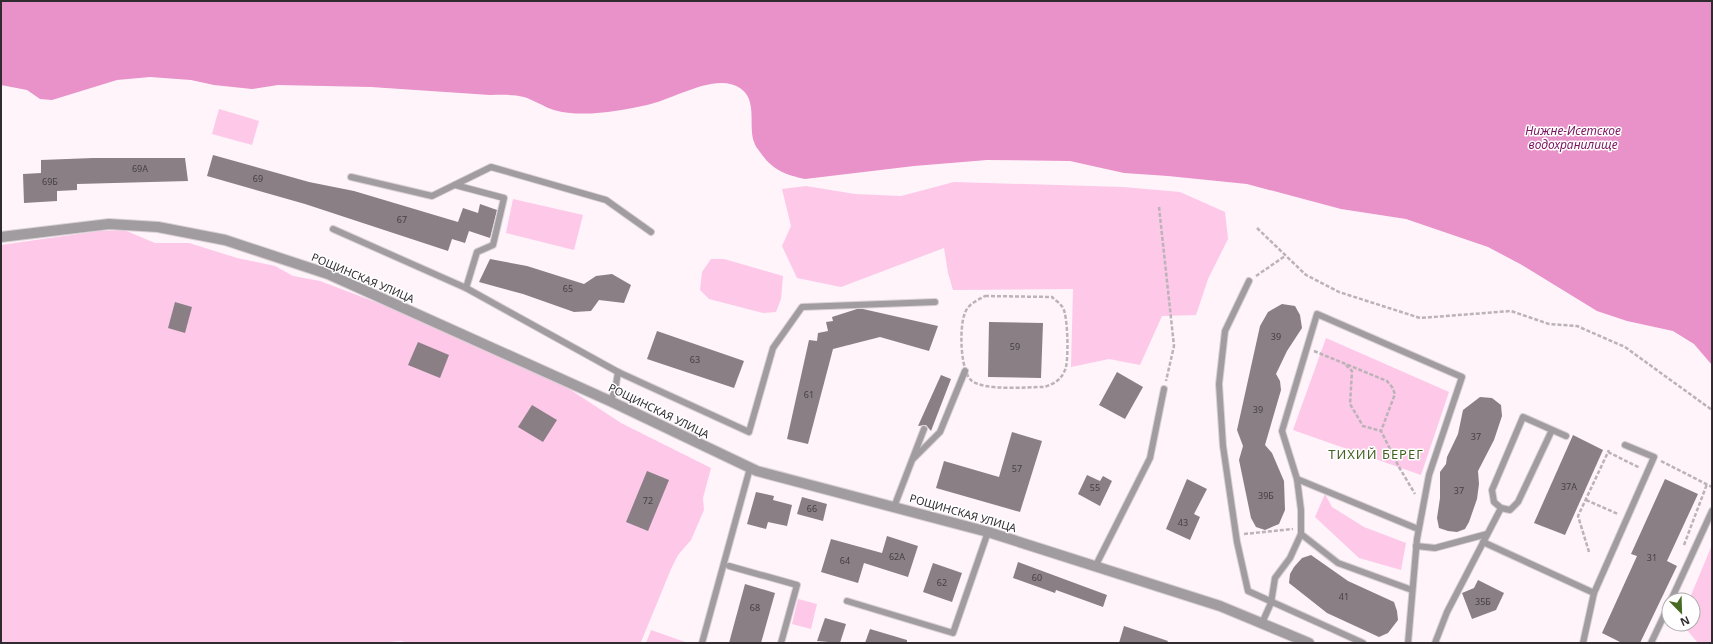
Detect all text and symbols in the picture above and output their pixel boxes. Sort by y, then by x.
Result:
water label: Нижне-Исетское водохранилище [1525,122,1621,153]
house number: 69А [132,162,148,175]
house number: 69 [253,172,263,185]
house number: 69Б [42,175,58,188]
house number: 67 [397,213,407,226]
street label: РОЩИНСКАЯ УЛИЦА [309,249,418,306]
house number: 65 [563,282,573,295]
house number: 39 [1271,330,1281,343]
house number: 59 [1010,340,1020,353]
house number: 63 [690,353,700,366]
street label: РОЩИНСКАЯ УЛИЦА [606,380,713,442]
house number: 61 [804,388,814,401]
house number: 39 [1253,403,1263,416]
house number: 37 [1471,430,1481,443]
district label: ТИХИЙ БЕРЕГ [1328,445,1424,463]
house number: 57 [1012,462,1022,475]
house number: 37А [1561,480,1577,493]
house number: 55 [1090,481,1100,494]
house number: 37 [1454,484,1464,497]
house number: 39Б [1258,489,1274,502]
street label: РОЩИНСКАЯ УЛИЦА [908,490,1019,535]
house number: 72 [643,494,653,507]
house number: 66 [807,502,817,515]
house number: 43 [1178,516,1188,529]
house number: 62А [889,550,905,563]
house number: 31 [1647,551,1657,564]
house number: 64 [840,554,850,567]
house number: 60 [1032,571,1042,584]
house number: 62 [937,576,947,589]
house number: 41 [1339,590,1349,603]
north arrow [1661,592,1701,632]
house number: 35Б [1475,595,1491,608]
house number: 68 [750,601,760,614]
text: N [1678,613,1692,630]

